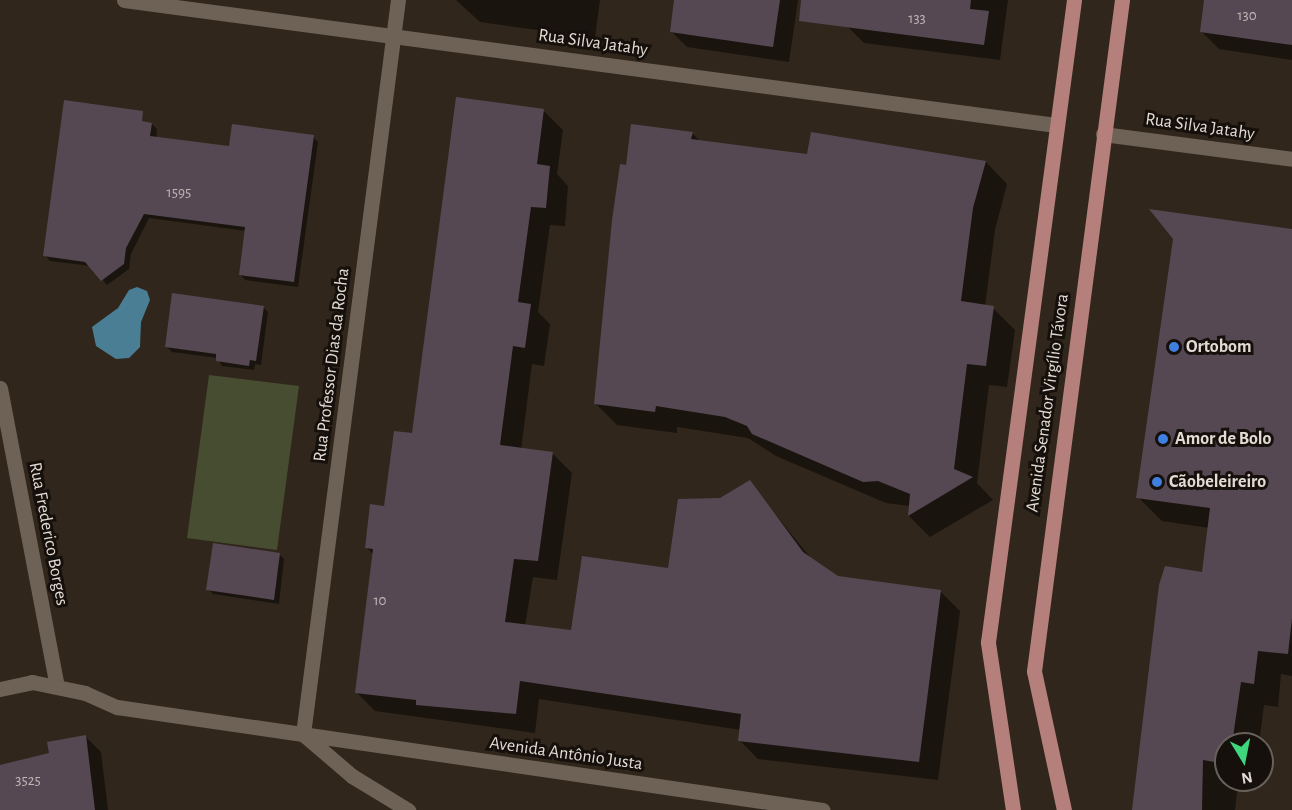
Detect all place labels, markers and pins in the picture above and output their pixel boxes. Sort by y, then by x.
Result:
place label: Ortobom [1186,336,1251,358]
marker: Ortobom [1167,340,1181,354]
place label: Amor de Bolo [1175,428,1271,450]
marker: Amor de Bolo [1156,432,1170,446]
place label: Cãobeleireiro [1169,471,1266,493]
marker: Cãobeleireiro [1150,475,1164,489]

